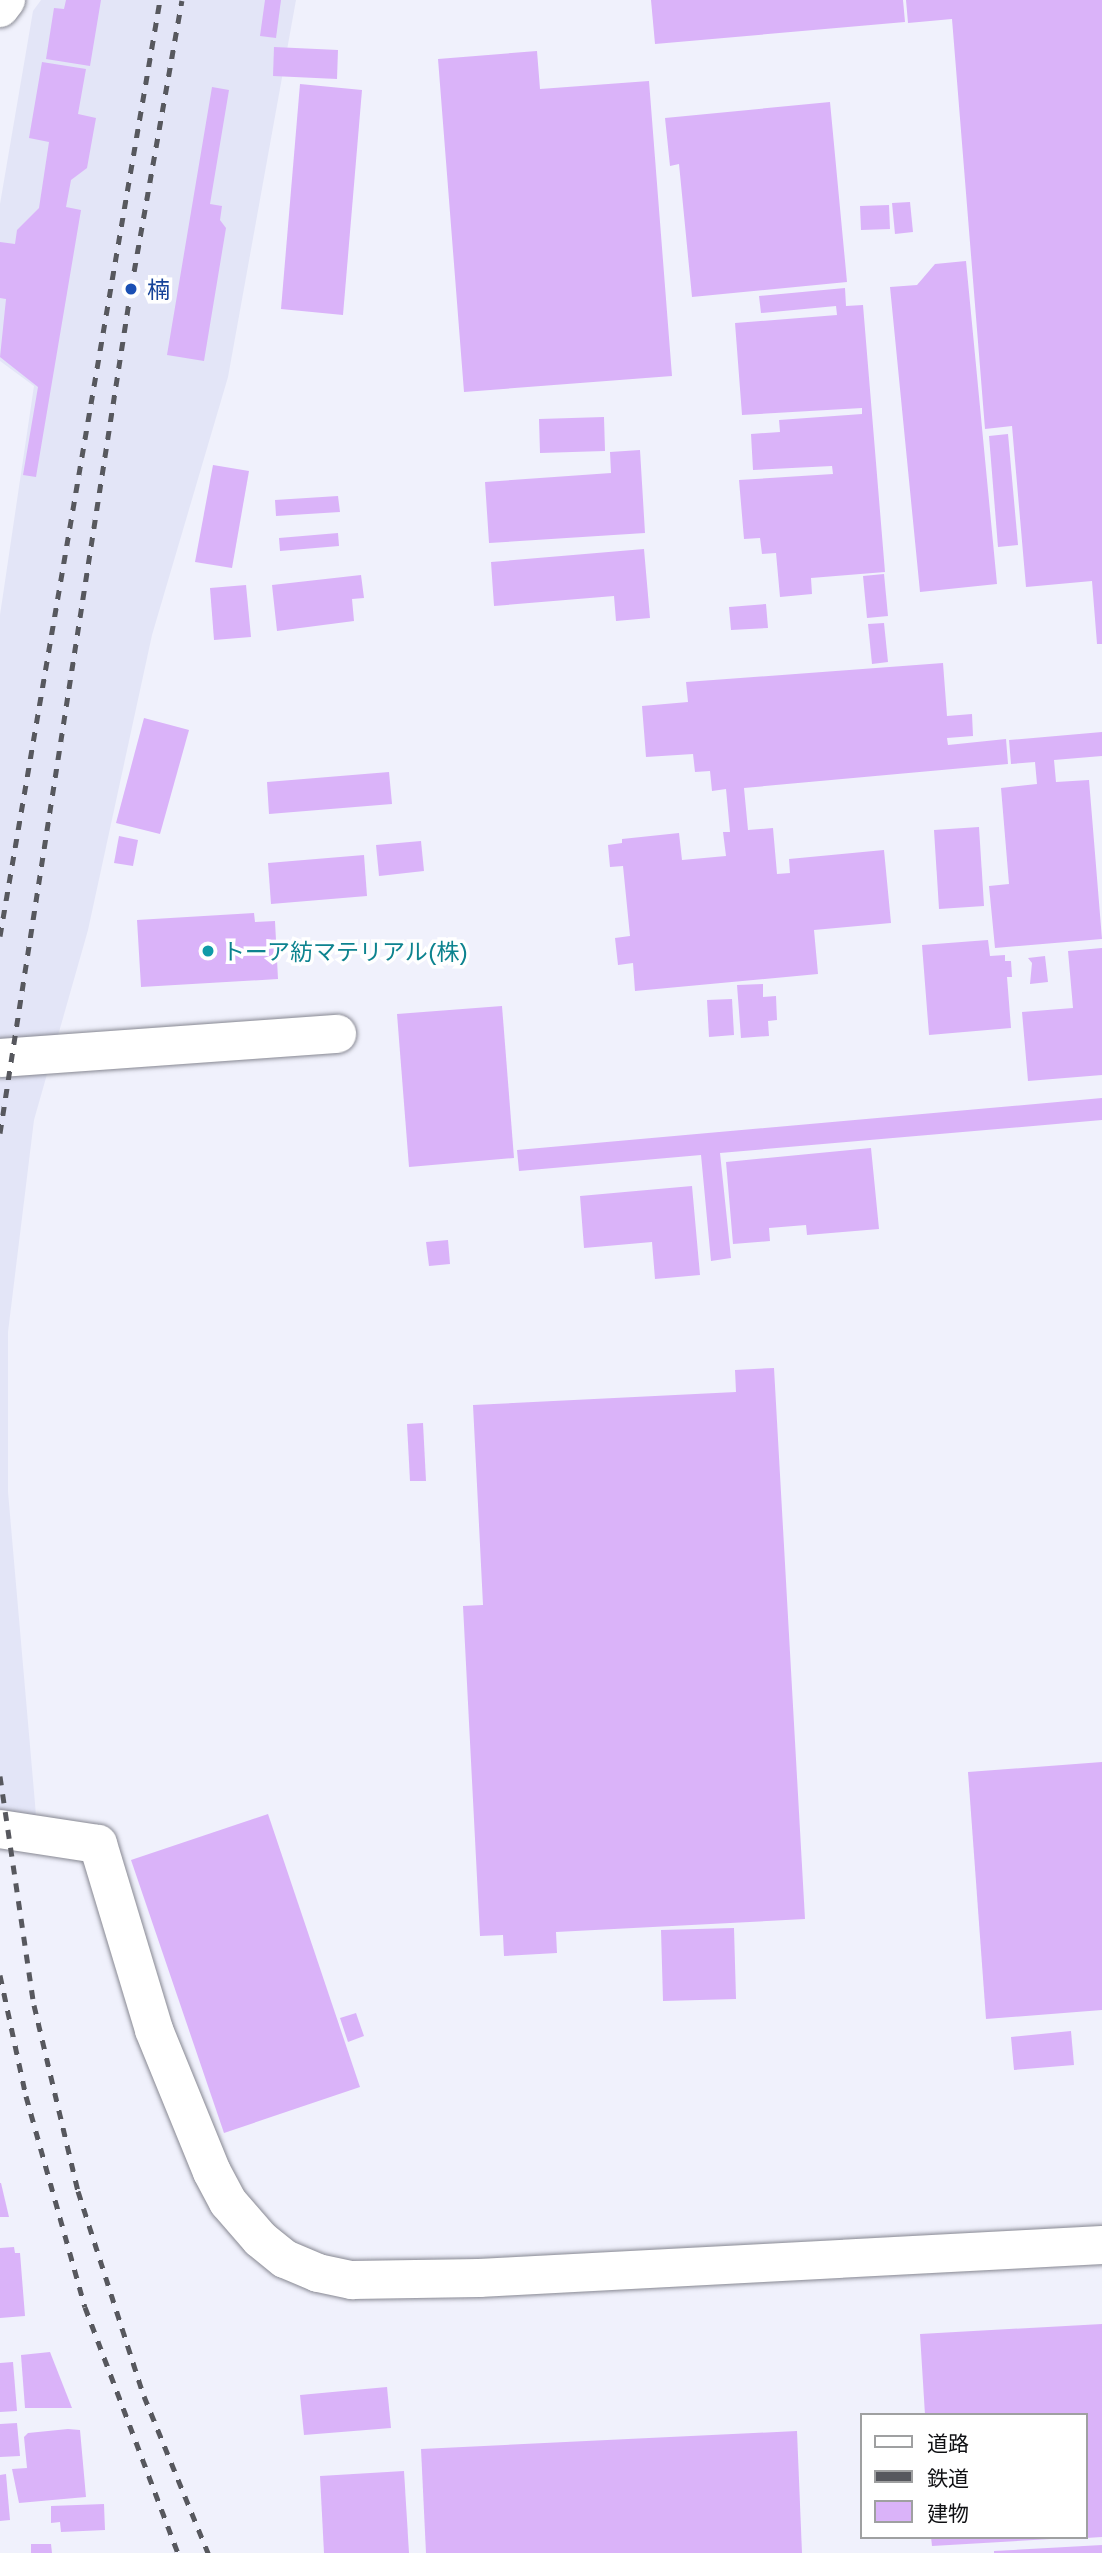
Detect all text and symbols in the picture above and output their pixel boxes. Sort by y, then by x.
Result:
place label: 楠 [147,275,170,303]
marker: 楠 [121,279,141,299]
place label: トーア紡マテリアル(株) [222,937,469,965]
marker: トーア紡マテリアル(株) [200,943,216,959]
legend [860,2413,1088,2539]
text: 道路 [927,2430,969,2456]
text: 鉄道 [927,2465,969,2491]
text: 建物 [927,2500,969,2526]

